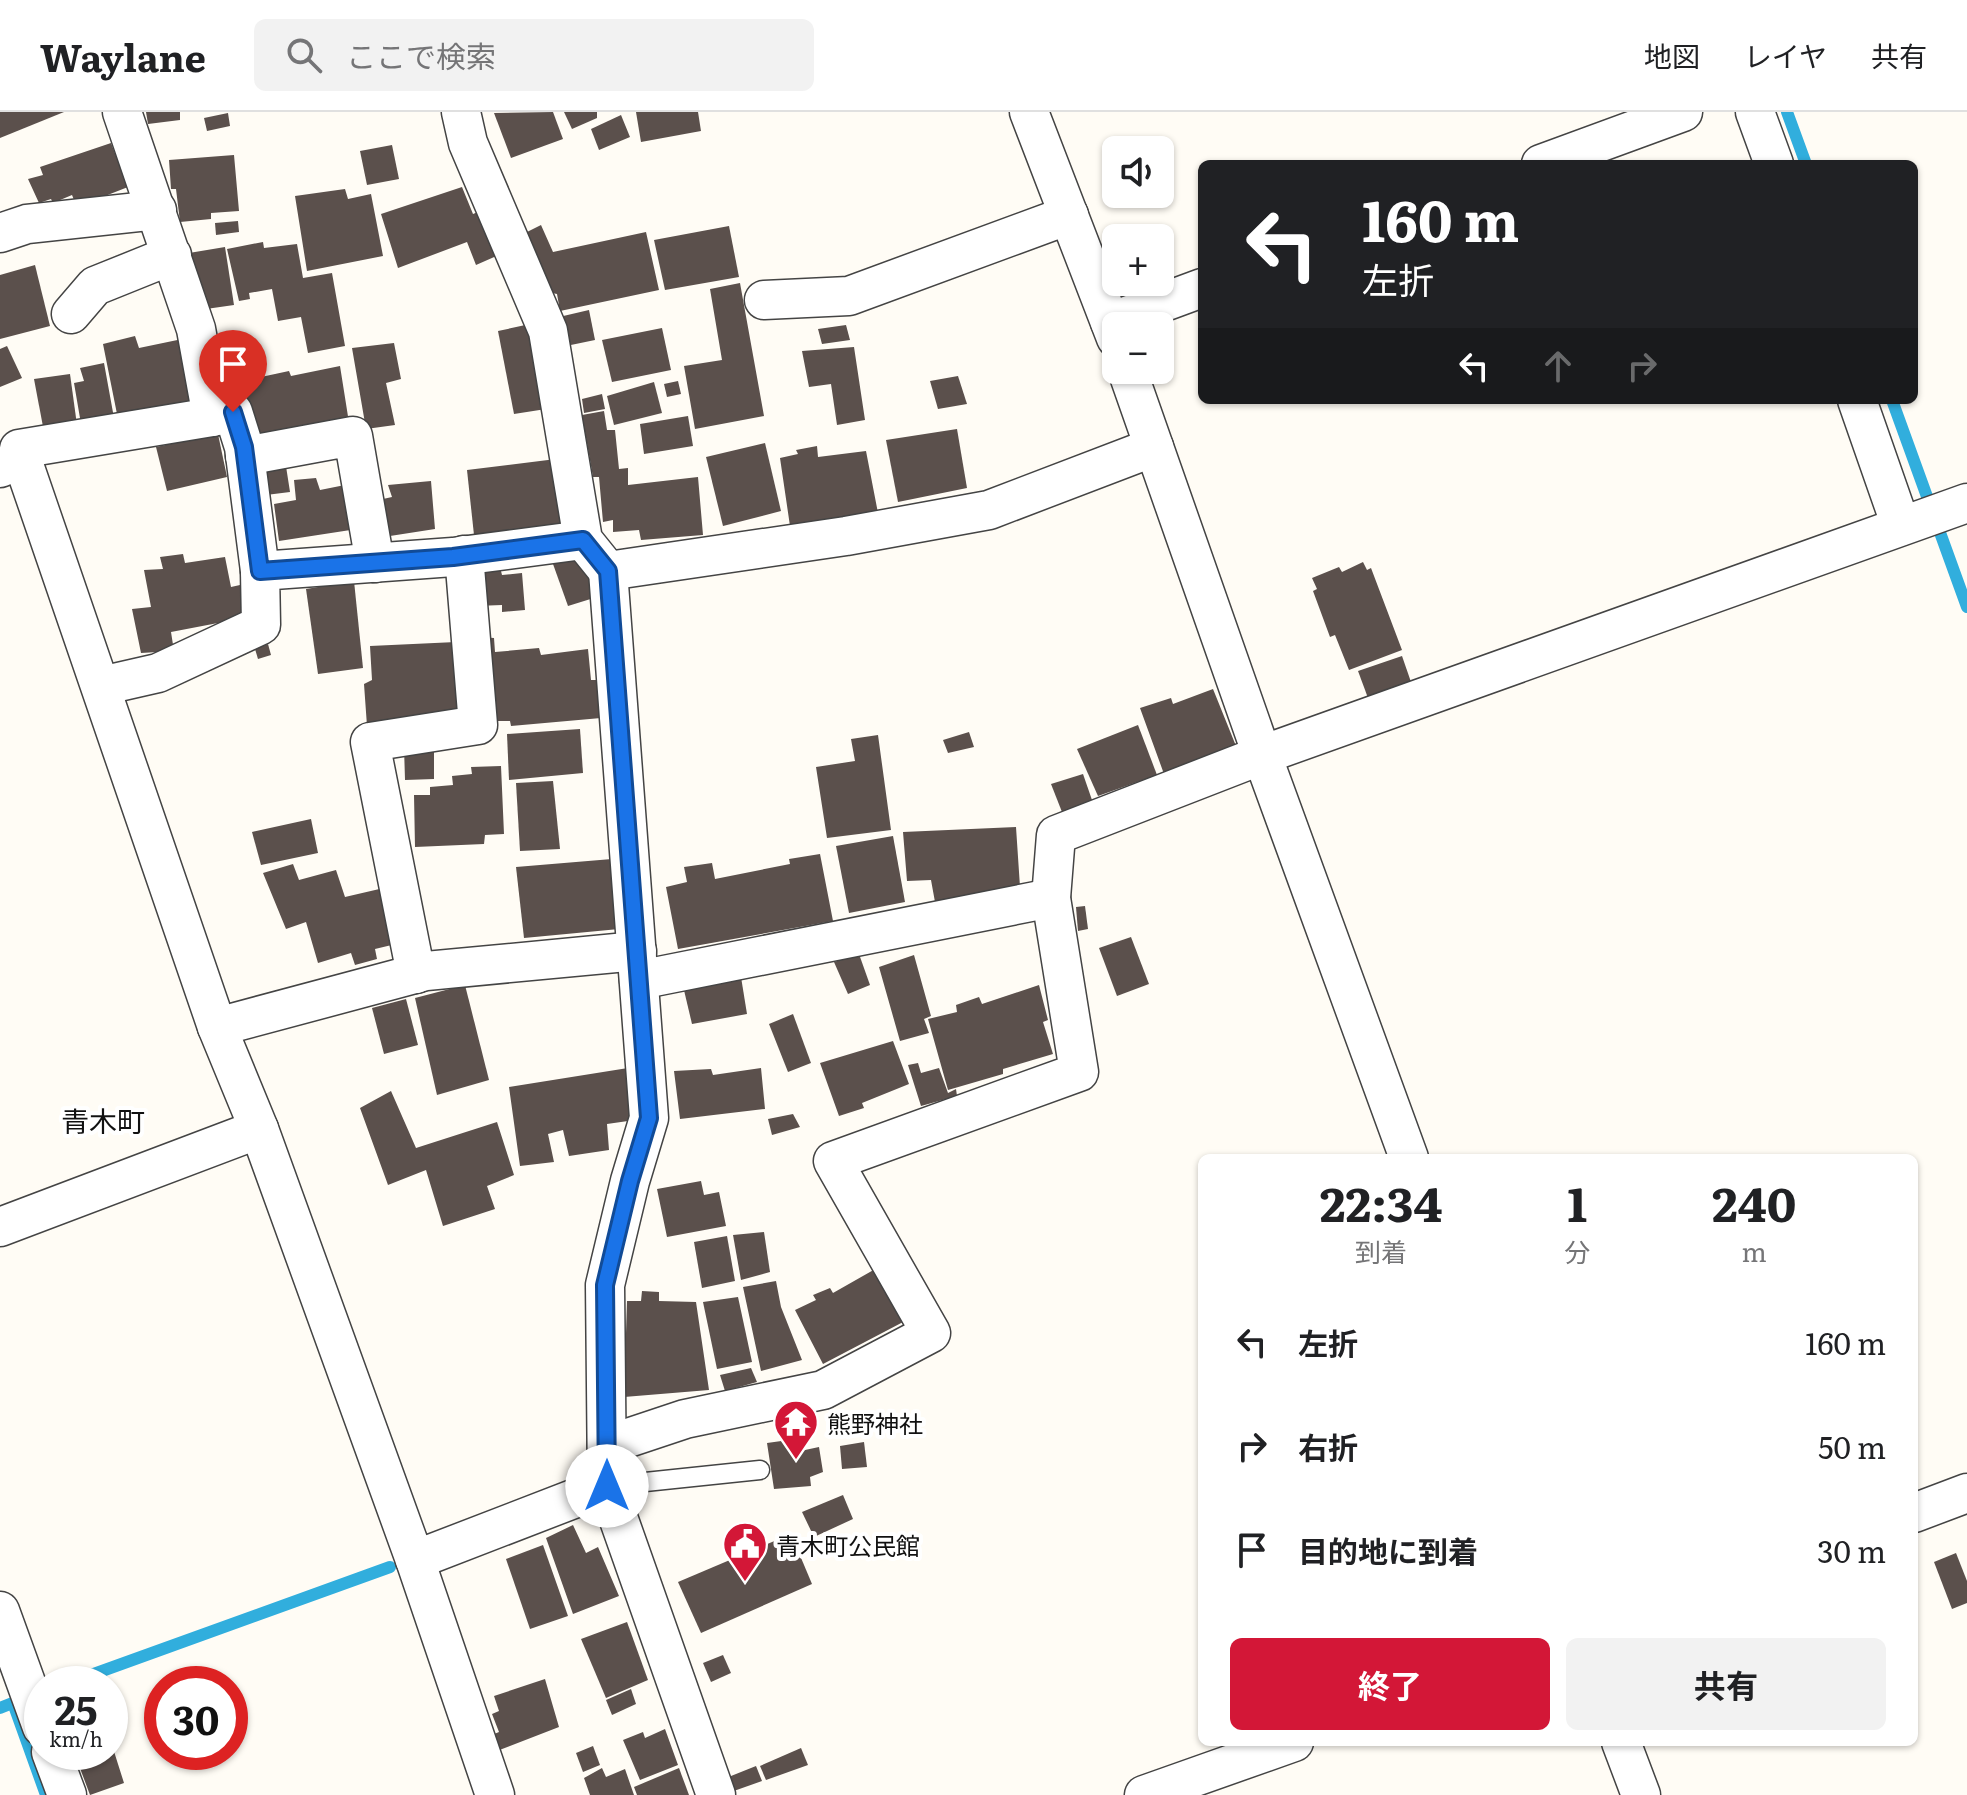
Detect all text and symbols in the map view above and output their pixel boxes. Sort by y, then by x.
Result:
search box [254,19,814,91]
text: Waylane [40,27,206,84]
icon: search [282,33,326,77]
text: ここで検索 [346,33,496,77]
text: 地図 [1644,34,1700,76]
text: レイヤ [1744,34,1827,76]
text: 共有 [1871,34,1927,76]
map controls [1102,136,1174,384]
button: sound [1102,136,1174,208]
text: 160 m [1362,176,1519,259]
icon: left [1230,192,1334,296]
button: + [1102,224,1174,296]
text: 左折 [1362,252,1434,305]
button: − [1102,312,1174,384]
pin [199,330,267,412]
icon: arrive [211,342,255,386]
icon: left [1452,344,1496,388]
icon: ahead [1536,344,1580,388]
icon: right [1620,344,1664,388]
district label: 青木町 [61,1099,145,1141]
text: 22:34 [1320,1166,1442,1237]
text: 1 [1567,1166,1587,1237]
text: 240 [1712,1166,1796,1237]
text: 到着 [1355,1231,1407,1270]
text: 分 [1564,1231,1590,1270]
text: m [1741,1231,1767,1270]
icon: left [1230,1320,1274,1364]
text: 左折 [1298,1320,1358,1364]
text: 160 m [1805,1320,1886,1364]
temple icon: 熊野神社 [772,1398,820,1461]
place label: 熊野神社 [827,1405,923,1440]
icon: right [1230,1424,1274,1468]
text: 右折 [1298,1424,1358,1468]
text: 50 m [1818,1424,1886,1468]
position arrow [565,1444,649,1528]
public building icon: 青木町公民館 [721,1520,769,1583]
place label: 青木町公民館 [776,1527,920,1562]
icon: arrive [1230,1528,1274,1572]
text: 目的地に到着 [1298,1528,1478,1572]
text: 30 m [1817,1528,1886,1572]
button: 終了 [1230,1638,1550,1730]
button: 共有 [1566,1638,1886,1730]
speed limit sign: 30 [144,1666,248,1770]
text: 25 [54,1678,98,1737]
text: km/h [49,1723,103,1753]

